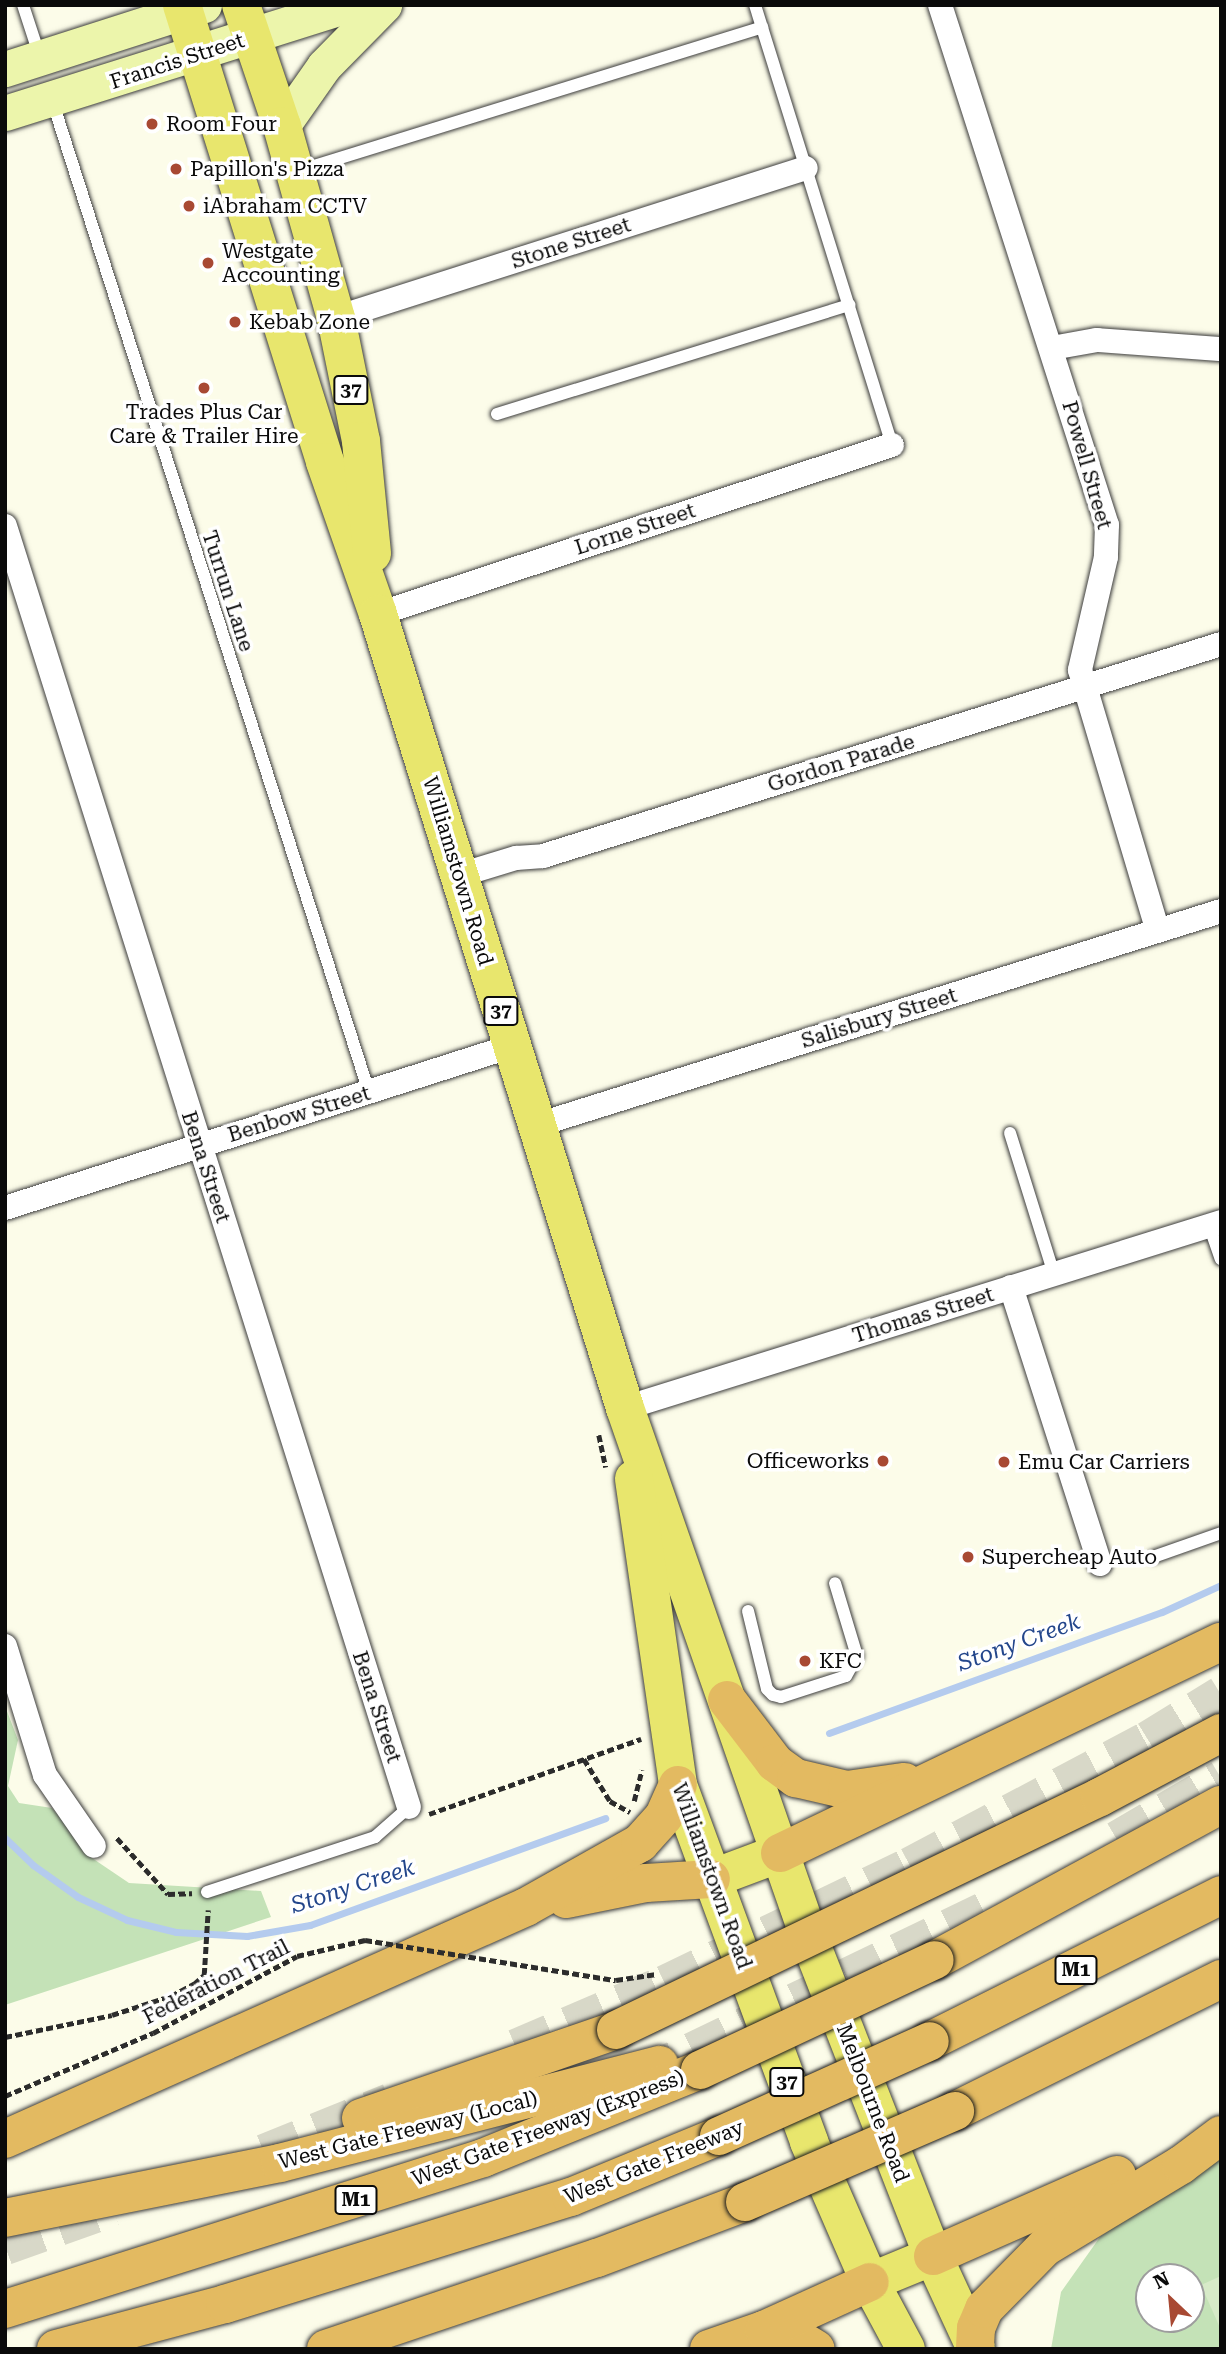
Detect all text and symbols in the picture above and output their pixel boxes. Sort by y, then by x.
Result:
street label: Francis Street [107,27,247,95]
place label: Room Four [166,111,277,137]
marker: Room Four [144,116,160,132]
place label: Papillon's Pizza [190,156,344,182]
marker: Papillon's Pizza [168,161,184,177]
place label: iAbraham CCTV [203,193,367,219]
marker: iAbraham CCTV [181,198,197,214]
street label: Stone Street [508,212,634,274]
place label: Westgate Accounting [222,238,340,288]
marker: Westgate Accounting [200,255,216,271]
place label: Kebab Zone [249,309,370,335]
marker: Kebab Zone [227,314,243,330]
road number: 37 [332,374,370,406]
marker: Trades Plus Car Care & Trailer Hire [196,380,212,396]
street label: Powell Street [1057,398,1117,532]
place label: Trades Plus Car Care & Trailer Hire [109,399,299,449]
street label: Lorne Street [572,498,698,560]
street label: Turrun Lane [197,527,259,655]
street label: Gordon Parade [765,729,917,797]
street label: Williamstown Road [417,774,499,968]
street label: Salisbury Street [798,982,960,1054]
road number: 37 [482,995,520,1026]
street label: Benbow Street [225,1080,373,1148]
street label: Bena Street [176,1108,236,1226]
street label: Thomas Street [849,1282,997,1348]
place label: Officeworks [747,1448,869,1474]
place label: Emu Car Carriers [1018,1449,1190,1475]
marker: Officeworks [875,1453,891,1469]
marker: Emu Car Carriers [996,1454,1012,1470]
place label: Supercheap Auto [982,1544,1157,1570]
marker: Supercheap Auto [960,1549,976,1565]
water label: Stony Creek [954,1608,1084,1678]
street label: Bena Street [347,1648,407,1766]
place label: KFC [819,1648,862,1674]
marker: KFC [797,1653,813,1669]
street label: Williamstown Road [667,1780,757,1972]
water label: Stony Creek [288,1854,418,1920]
street label: Federation Trail [139,1934,293,2030]
road number: M1 [1053,1954,1099,1986]
street label: Melbourne Road [831,2020,915,2186]
street label: West Gate Freeway (Express) [408,2064,688,2192]
road number: 37 [768,2066,806,2098]
street label: West Gate Freeway (Local) [276,2086,540,2174]
street label: West Gate Freeway [561,2114,747,2210]
road number: M1 [333,2184,379,2216]
north arrow [1135,2263,1205,2333]
text: N [1150,2267,1173,2294]

